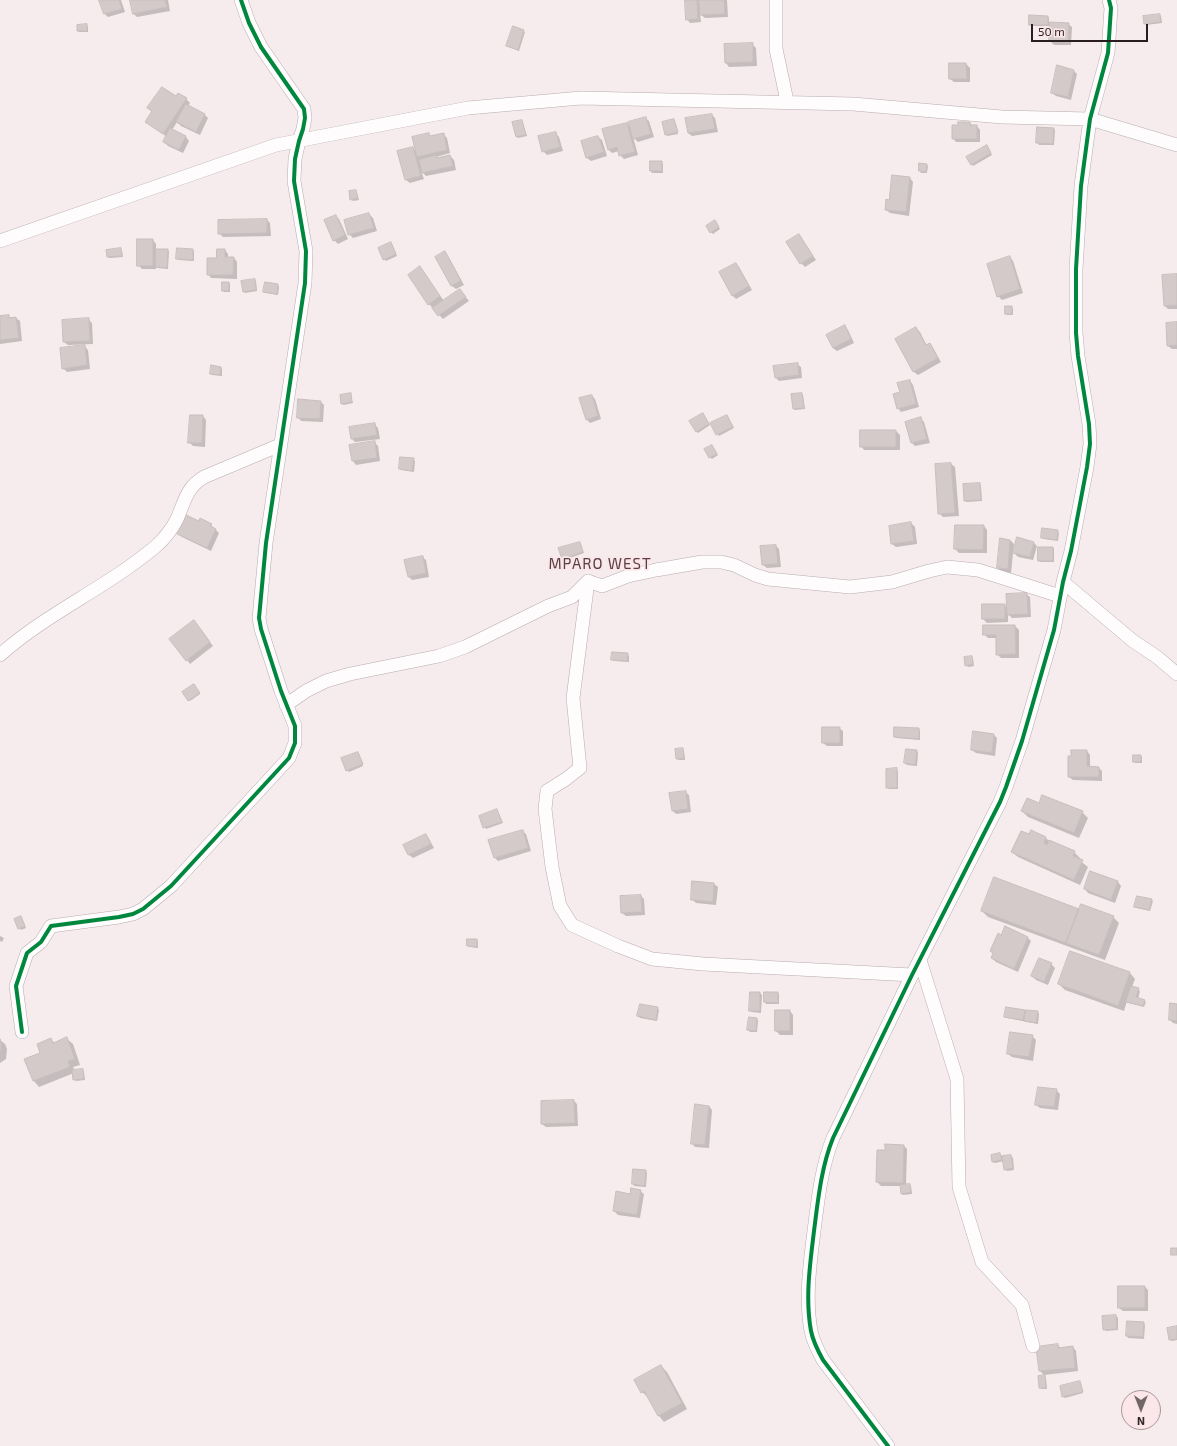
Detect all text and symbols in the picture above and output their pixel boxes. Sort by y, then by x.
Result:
scale bar [1033,16,1150,42]
text: 50 m [1038,24,1065,38]
district label: MPARO WEST [548,555,652,573]
north arrow [1121,1390,1161,1430]
text: N [1137,1415,1145,1428]

